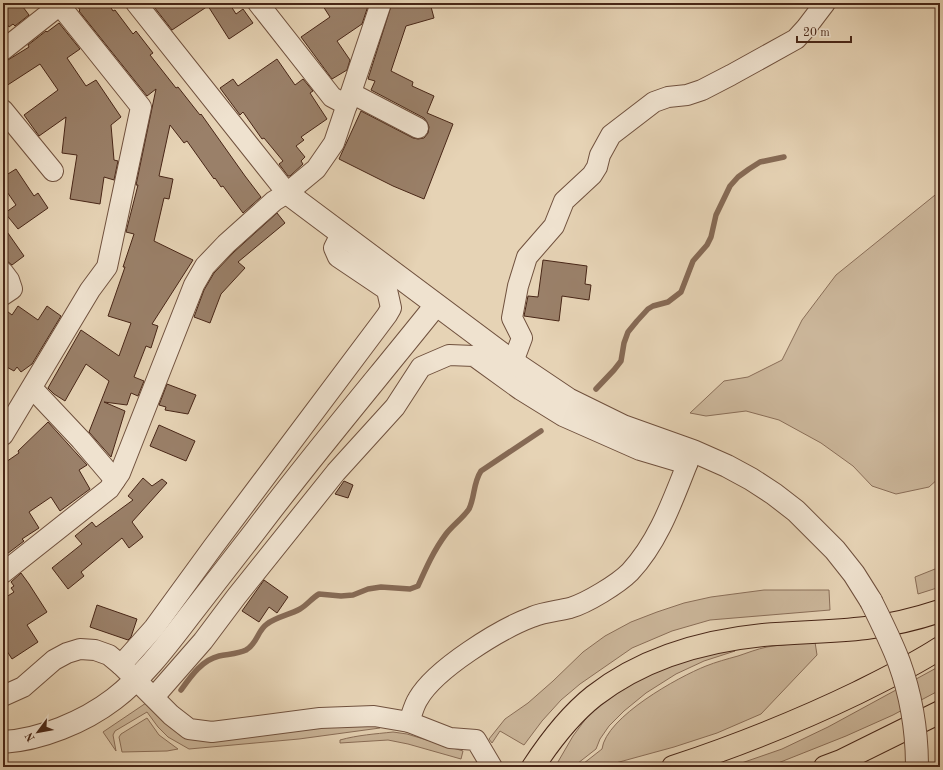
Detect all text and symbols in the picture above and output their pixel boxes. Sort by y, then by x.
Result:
scale bar [797,18,851,44]
text: 20 m [803,27,830,39]
north arrow [18,712,58,752]
text: N [24,730,38,743]

